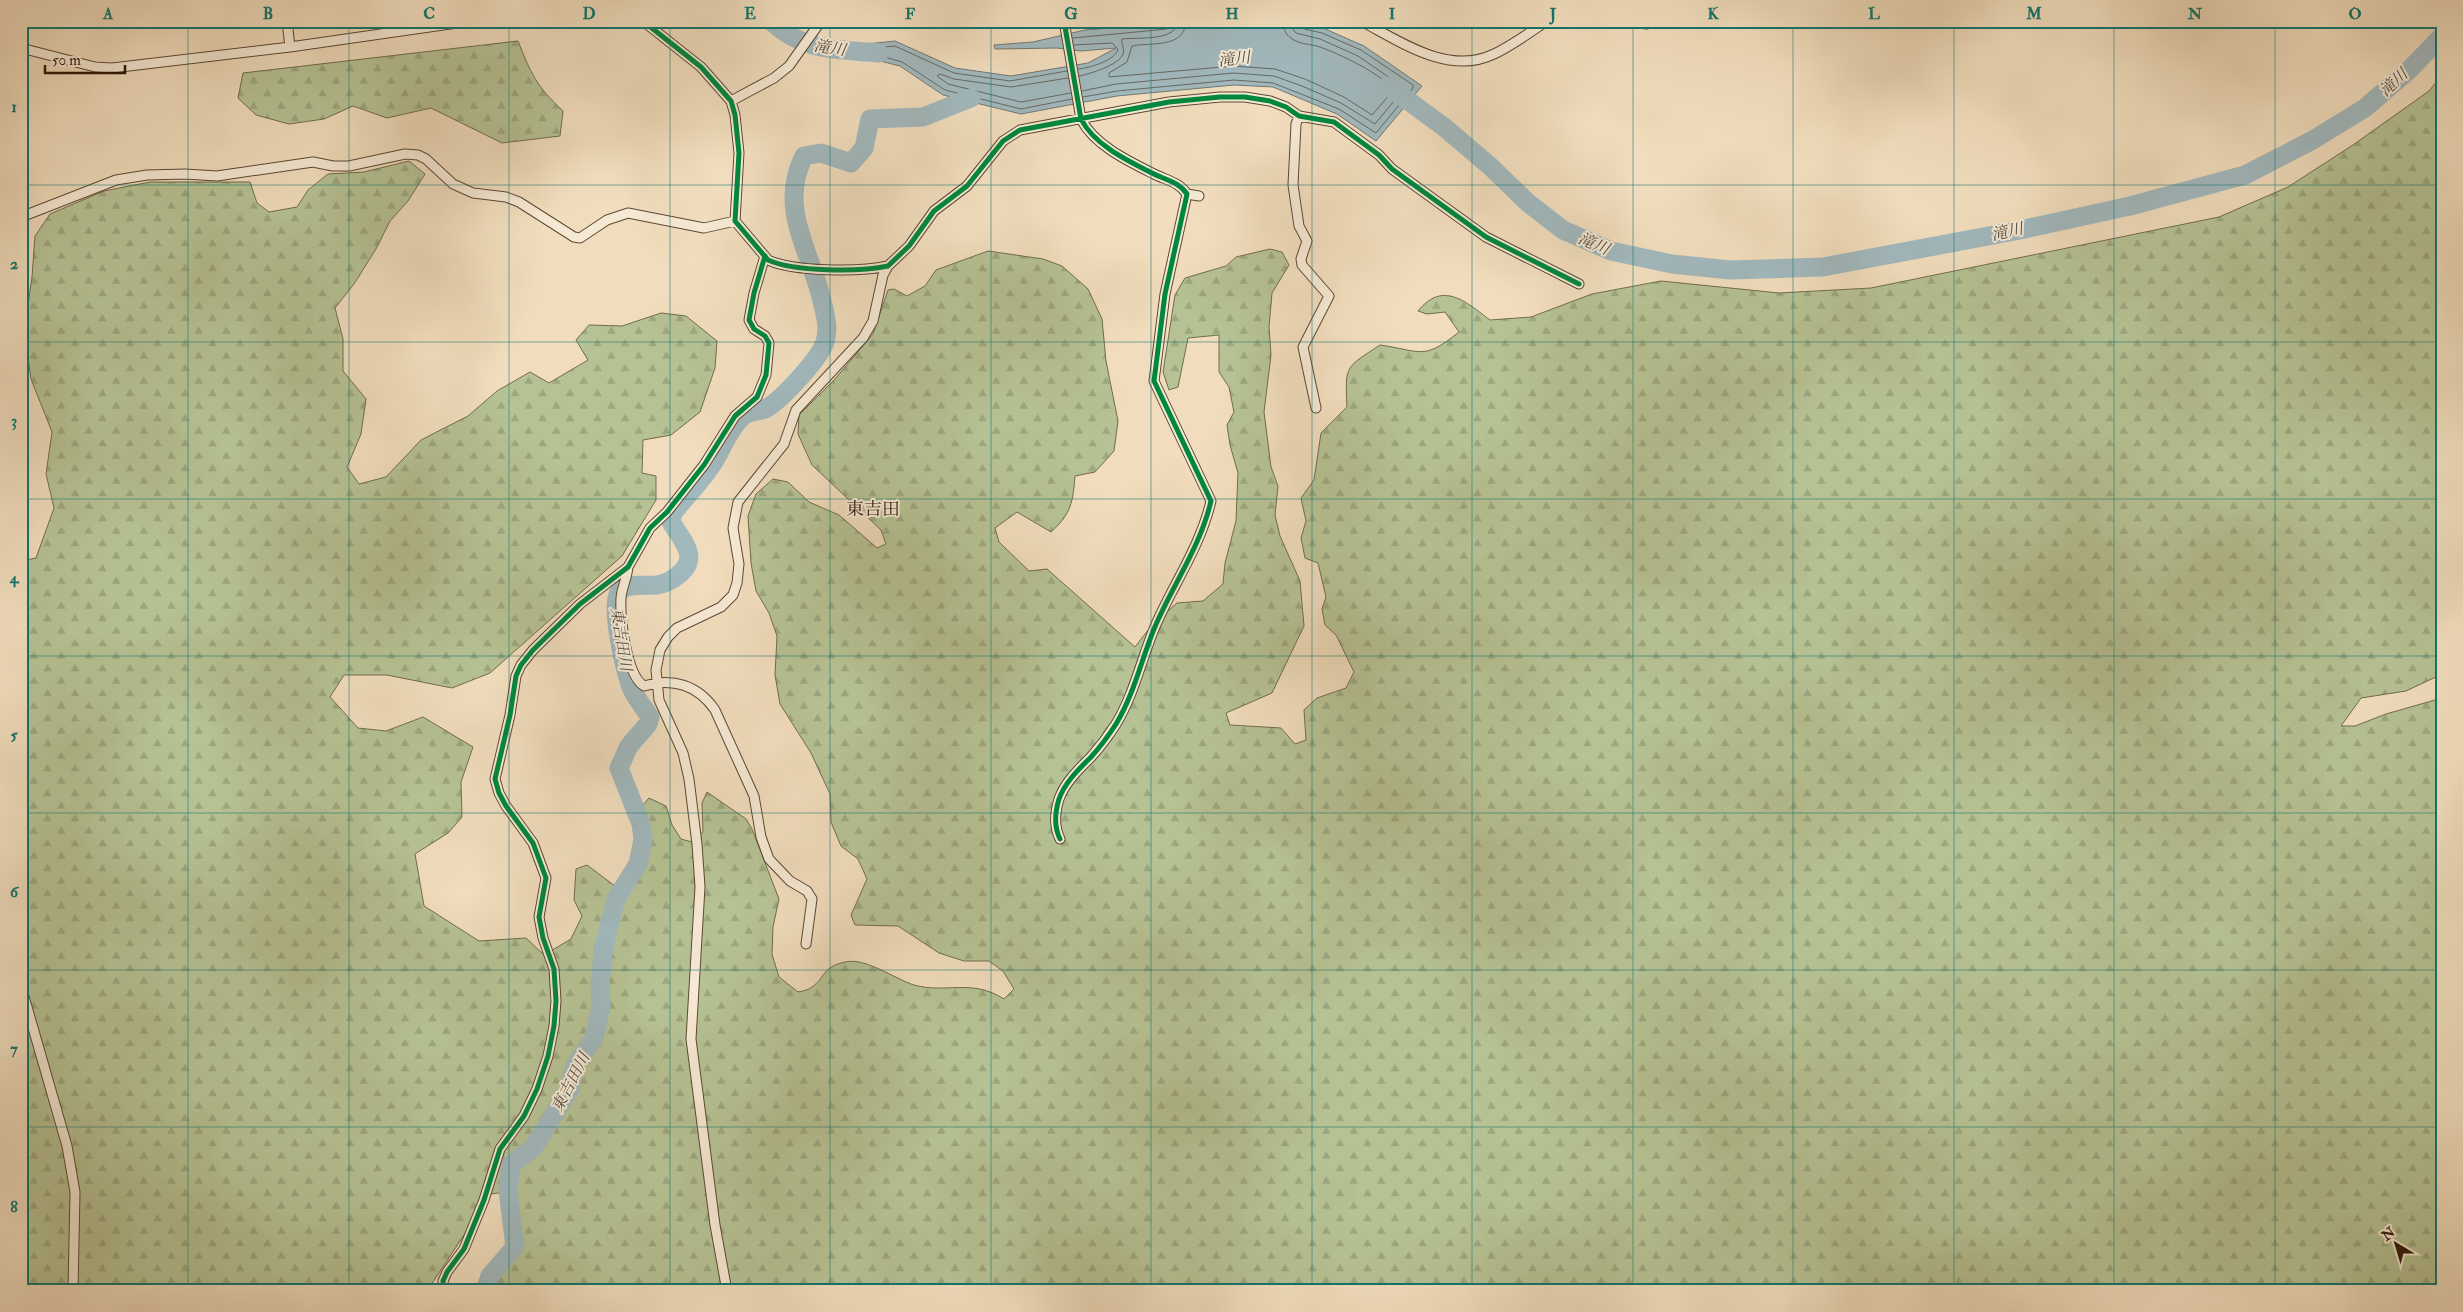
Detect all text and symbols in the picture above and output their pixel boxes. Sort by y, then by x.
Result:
text: A [102,4,114,24]
text: B [263,4,273,24]
text: C [423,4,435,24]
text: D [582,4,596,24]
text: E [744,4,756,24]
text: F [905,4,915,24]
text: G [1064,4,1078,24]
text: H [1225,4,1239,24]
text: I [1389,4,1396,24]
text: J [1549,4,1557,25]
text: K [1707,4,1719,24]
text: L [1868,4,1880,24]
text: M [2025,4,2042,24]
text: N [2187,4,2203,24]
text: O [2348,4,2362,24]
water label: 滝川 [812,36,849,61]
scale bar [45,42,125,74]
water label: 滝川 [1217,47,1253,71]
text: 50 m [52,51,81,70]
water label: 滝川 [2375,63,2414,101]
text: 1 [11,97,17,117]
water label: 滝川 [1989,218,2027,245]
water label: 滝川 [1575,228,1614,260]
text: 2 [10,254,18,274]
text: 3 [11,411,17,431]
district label: 東吉田 [846,498,900,521]
text: 4 [9,568,20,588]
water label: 東吉田川 [606,606,636,674]
text: 5 [10,725,18,745]
text: 6 [10,882,20,902]
text: 7 [10,1039,18,1059]
water label: 東吉田川 [547,1048,595,1116]
text: 8 [10,1197,18,1217]
north arrow [2370,1220,2420,1270]
text: N [2377,1223,2399,1245]

